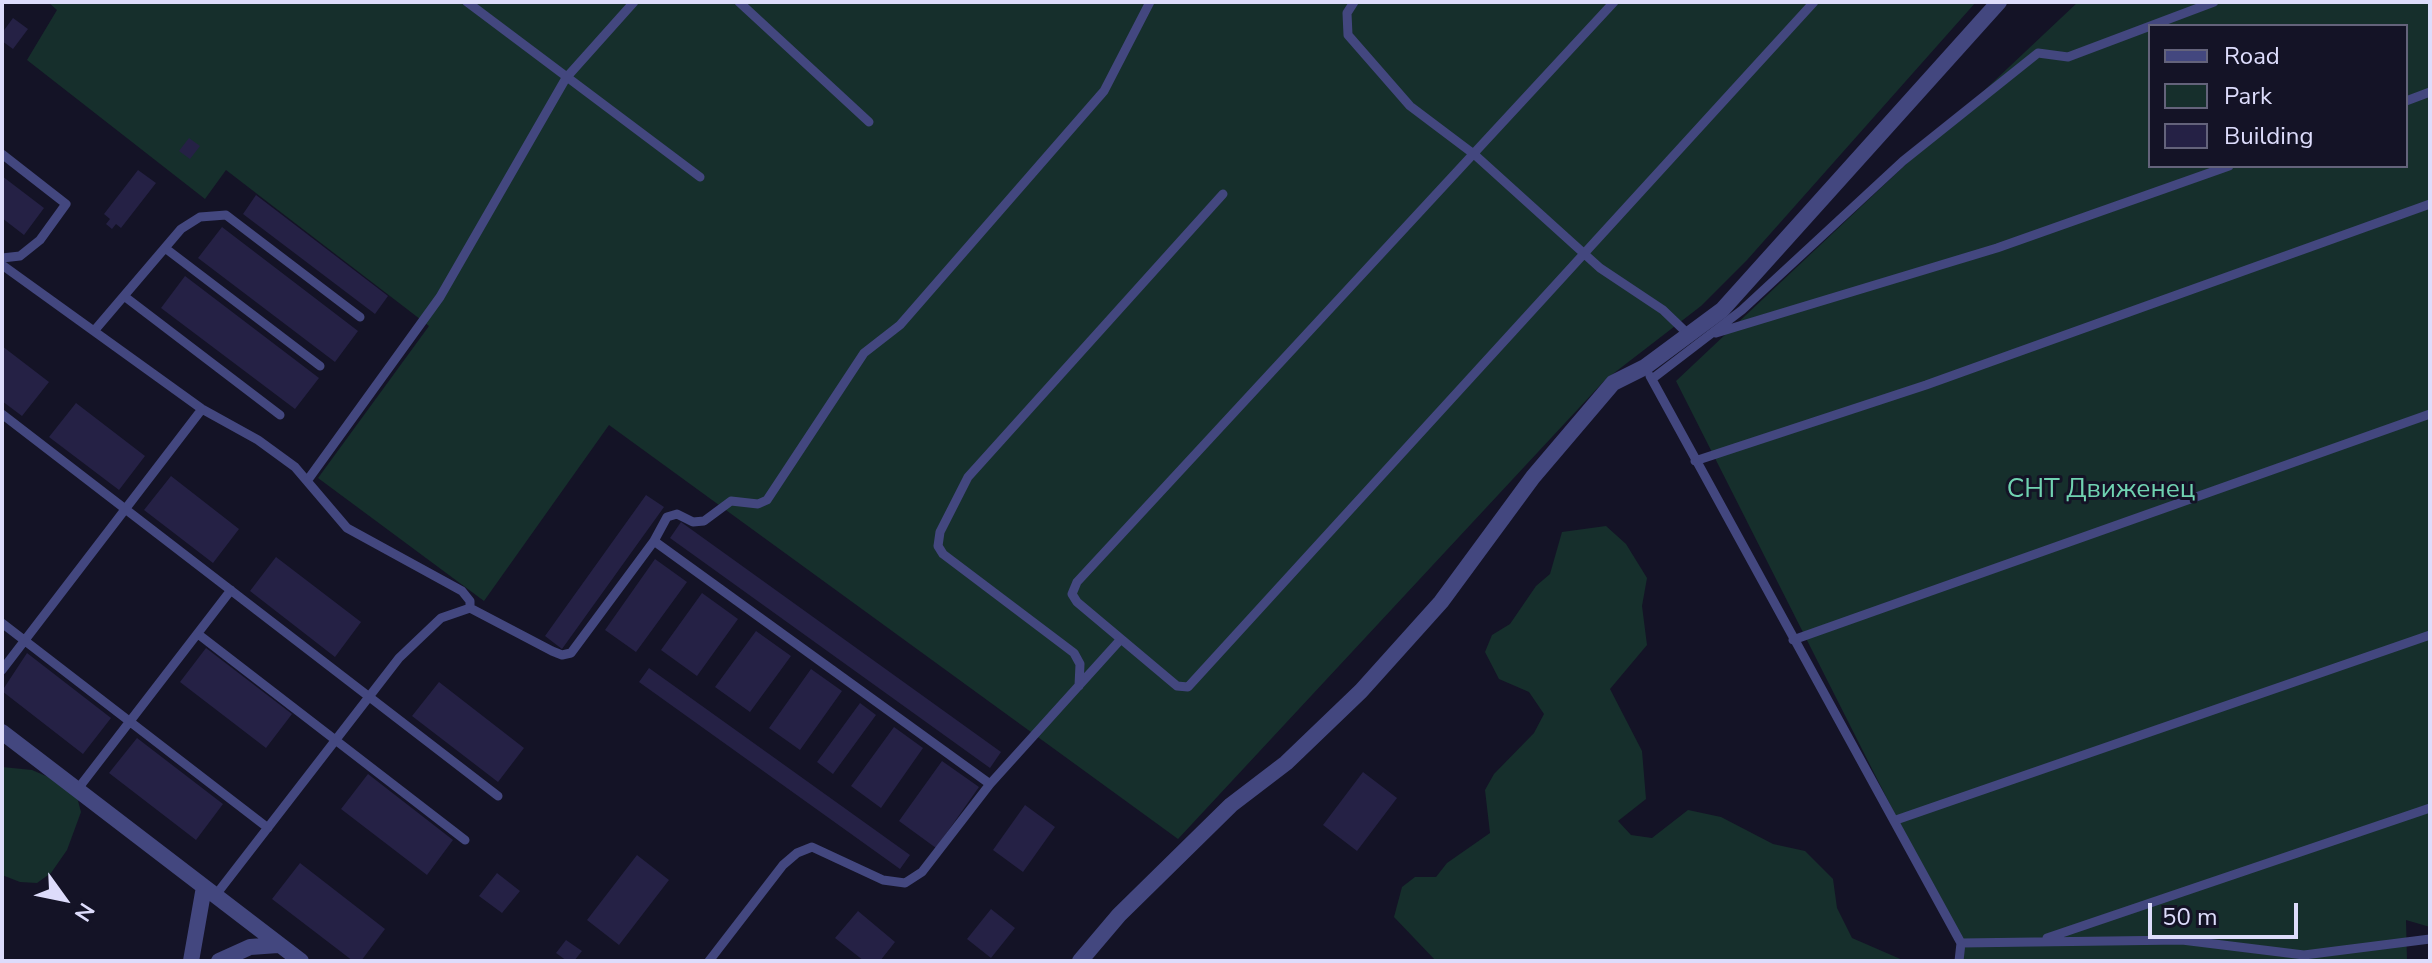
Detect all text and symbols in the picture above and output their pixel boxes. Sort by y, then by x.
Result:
legend [2148,24,2408,168]
text: Road [2224,40,2280,72]
text: Park [2224,80,2272,112]
text: Building [2224,120,2314,152]
park label: СНТ Движенец [2007,475,2195,507]
north arrow [24,859,104,939]
scale bar [2152,887,2302,937]
text: N [67,897,101,927]
text: 50 m [2162,901,2218,933]

